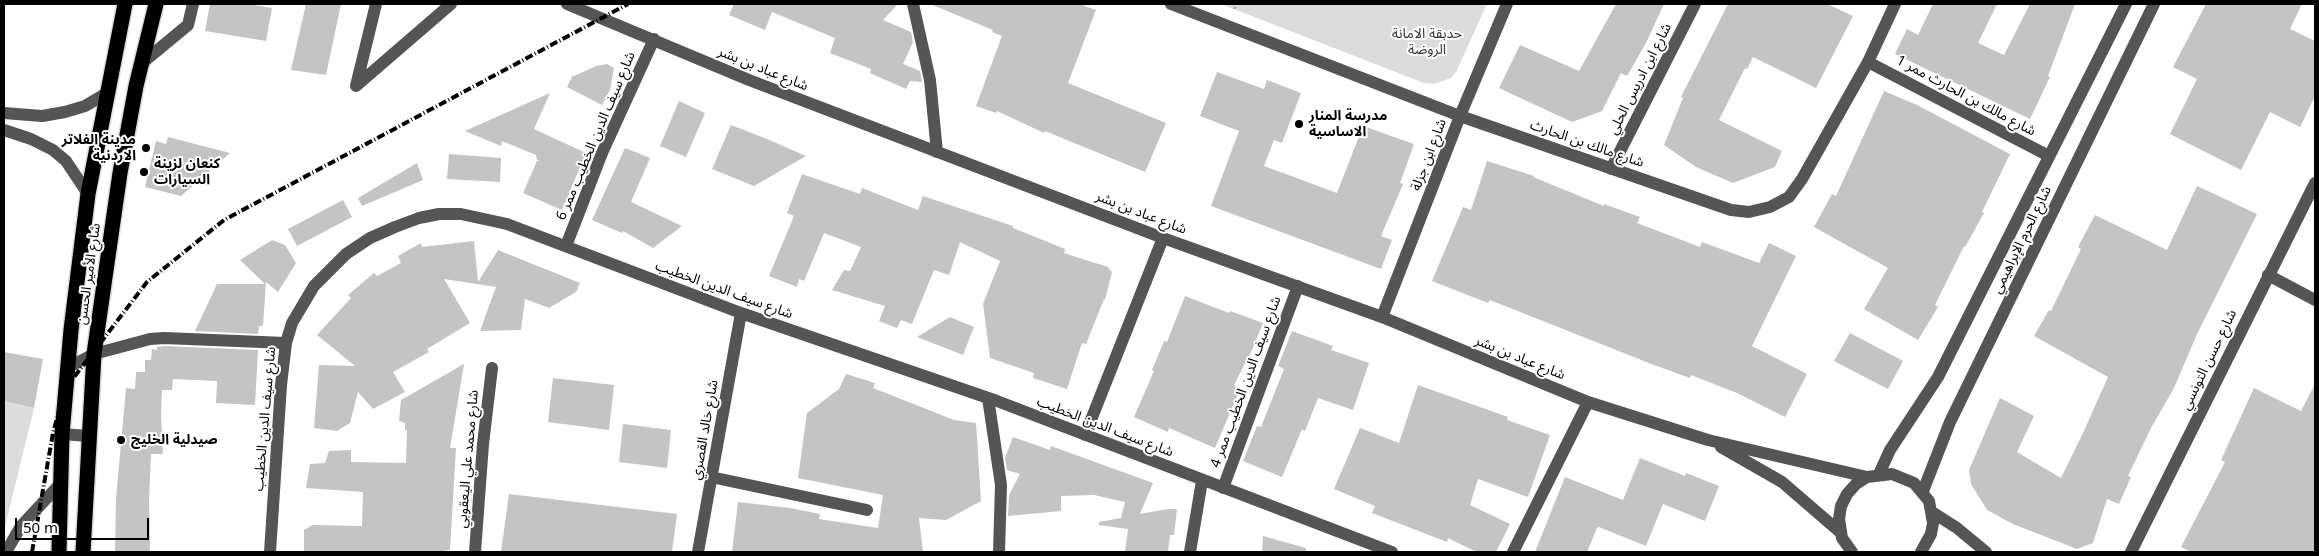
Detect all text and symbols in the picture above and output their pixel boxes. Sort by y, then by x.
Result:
street label: شارع ابن ادريس الحلي [1605,21,1675,137]
park label: حدبقة الامانة الروضة [1392,26,1462,58]
street label: شارع عباد بن بشر [715,43,811,95]
street label: شارع سيف الدين الخطيب ممر 6 [553,49,639,223]
street label: شارع مالك بن الحارث ممر 1 [1893,52,2039,140]
place label: مدرسة المنار الاساسية [1309,108,1387,140]
street label: شارع ابن جزلة [1408,117,1450,193]
street label: شارع مالك بن الحارث [1528,117,1646,171]
marker: مدرسة المنار الاساسية [1293,118,1305,130]
place label: مدينة الفلاتر الاردنية [62,132,136,164]
marker: مدينة الفلاتر الاردنية [140,142,152,154]
place label: كنعان لزينة السيارات [154,156,220,188]
marker: كنعان لزينة السيارات [138,166,150,178]
street label: شارع الحرم الإبراهيمي [1989,183,2055,297]
street label: شارع عباد بن بشر [1093,188,1189,238]
street label: شارع الأمير الحسن [74,222,104,326]
street label: شارع سيف الدين الخطيب [653,257,795,323]
street label: شارع سيف الدين الخطيب ممر 4 [1207,294,1285,470]
street label: شارع حسن التونسي [2177,307,2241,413]
street label: شارع عباد بن بشر [1472,332,1568,384]
street label: شارع سيف الدين الخطيب [250,346,280,492]
street label: شارع خالد القصري [688,379,722,481]
street label: شارع محمد علي اليعقوبي [454,389,482,529]
street label: شارع سيف الدين الخطيب [1034,393,1176,461]
place label: صيدلية الخليج [131,432,218,448]
marker: صيدلية الخليج [115,434,127,446]
scale bar [18,508,151,540]
text: 50 m [23,517,58,537]

